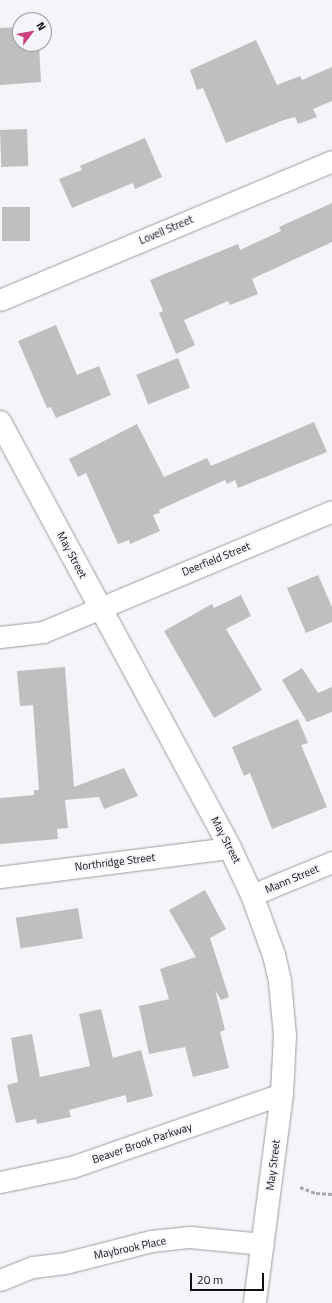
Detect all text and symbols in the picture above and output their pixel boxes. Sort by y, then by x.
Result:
north arrow [12,12,52,52]
text: N [33,19,50,34]
street label: Lovell Street [137,213,195,247]
street label: May Street [54,529,90,581]
street label: Deerfield Street [180,539,252,579]
street label: May Street [208,814,244,866]
street label: Northridge Street [74,851,156,873]
street label: Mann Street [263,862,321,896]
street label: Beaver Brook Parkway [90,1120,194,1166]
street label: May Street [263,1139,283,1191]
street label: Maybrook Place [93,1234,167,1262]
scale bar [192,1265,266,1291]
text: 20 m [197,1270,223,1289]

